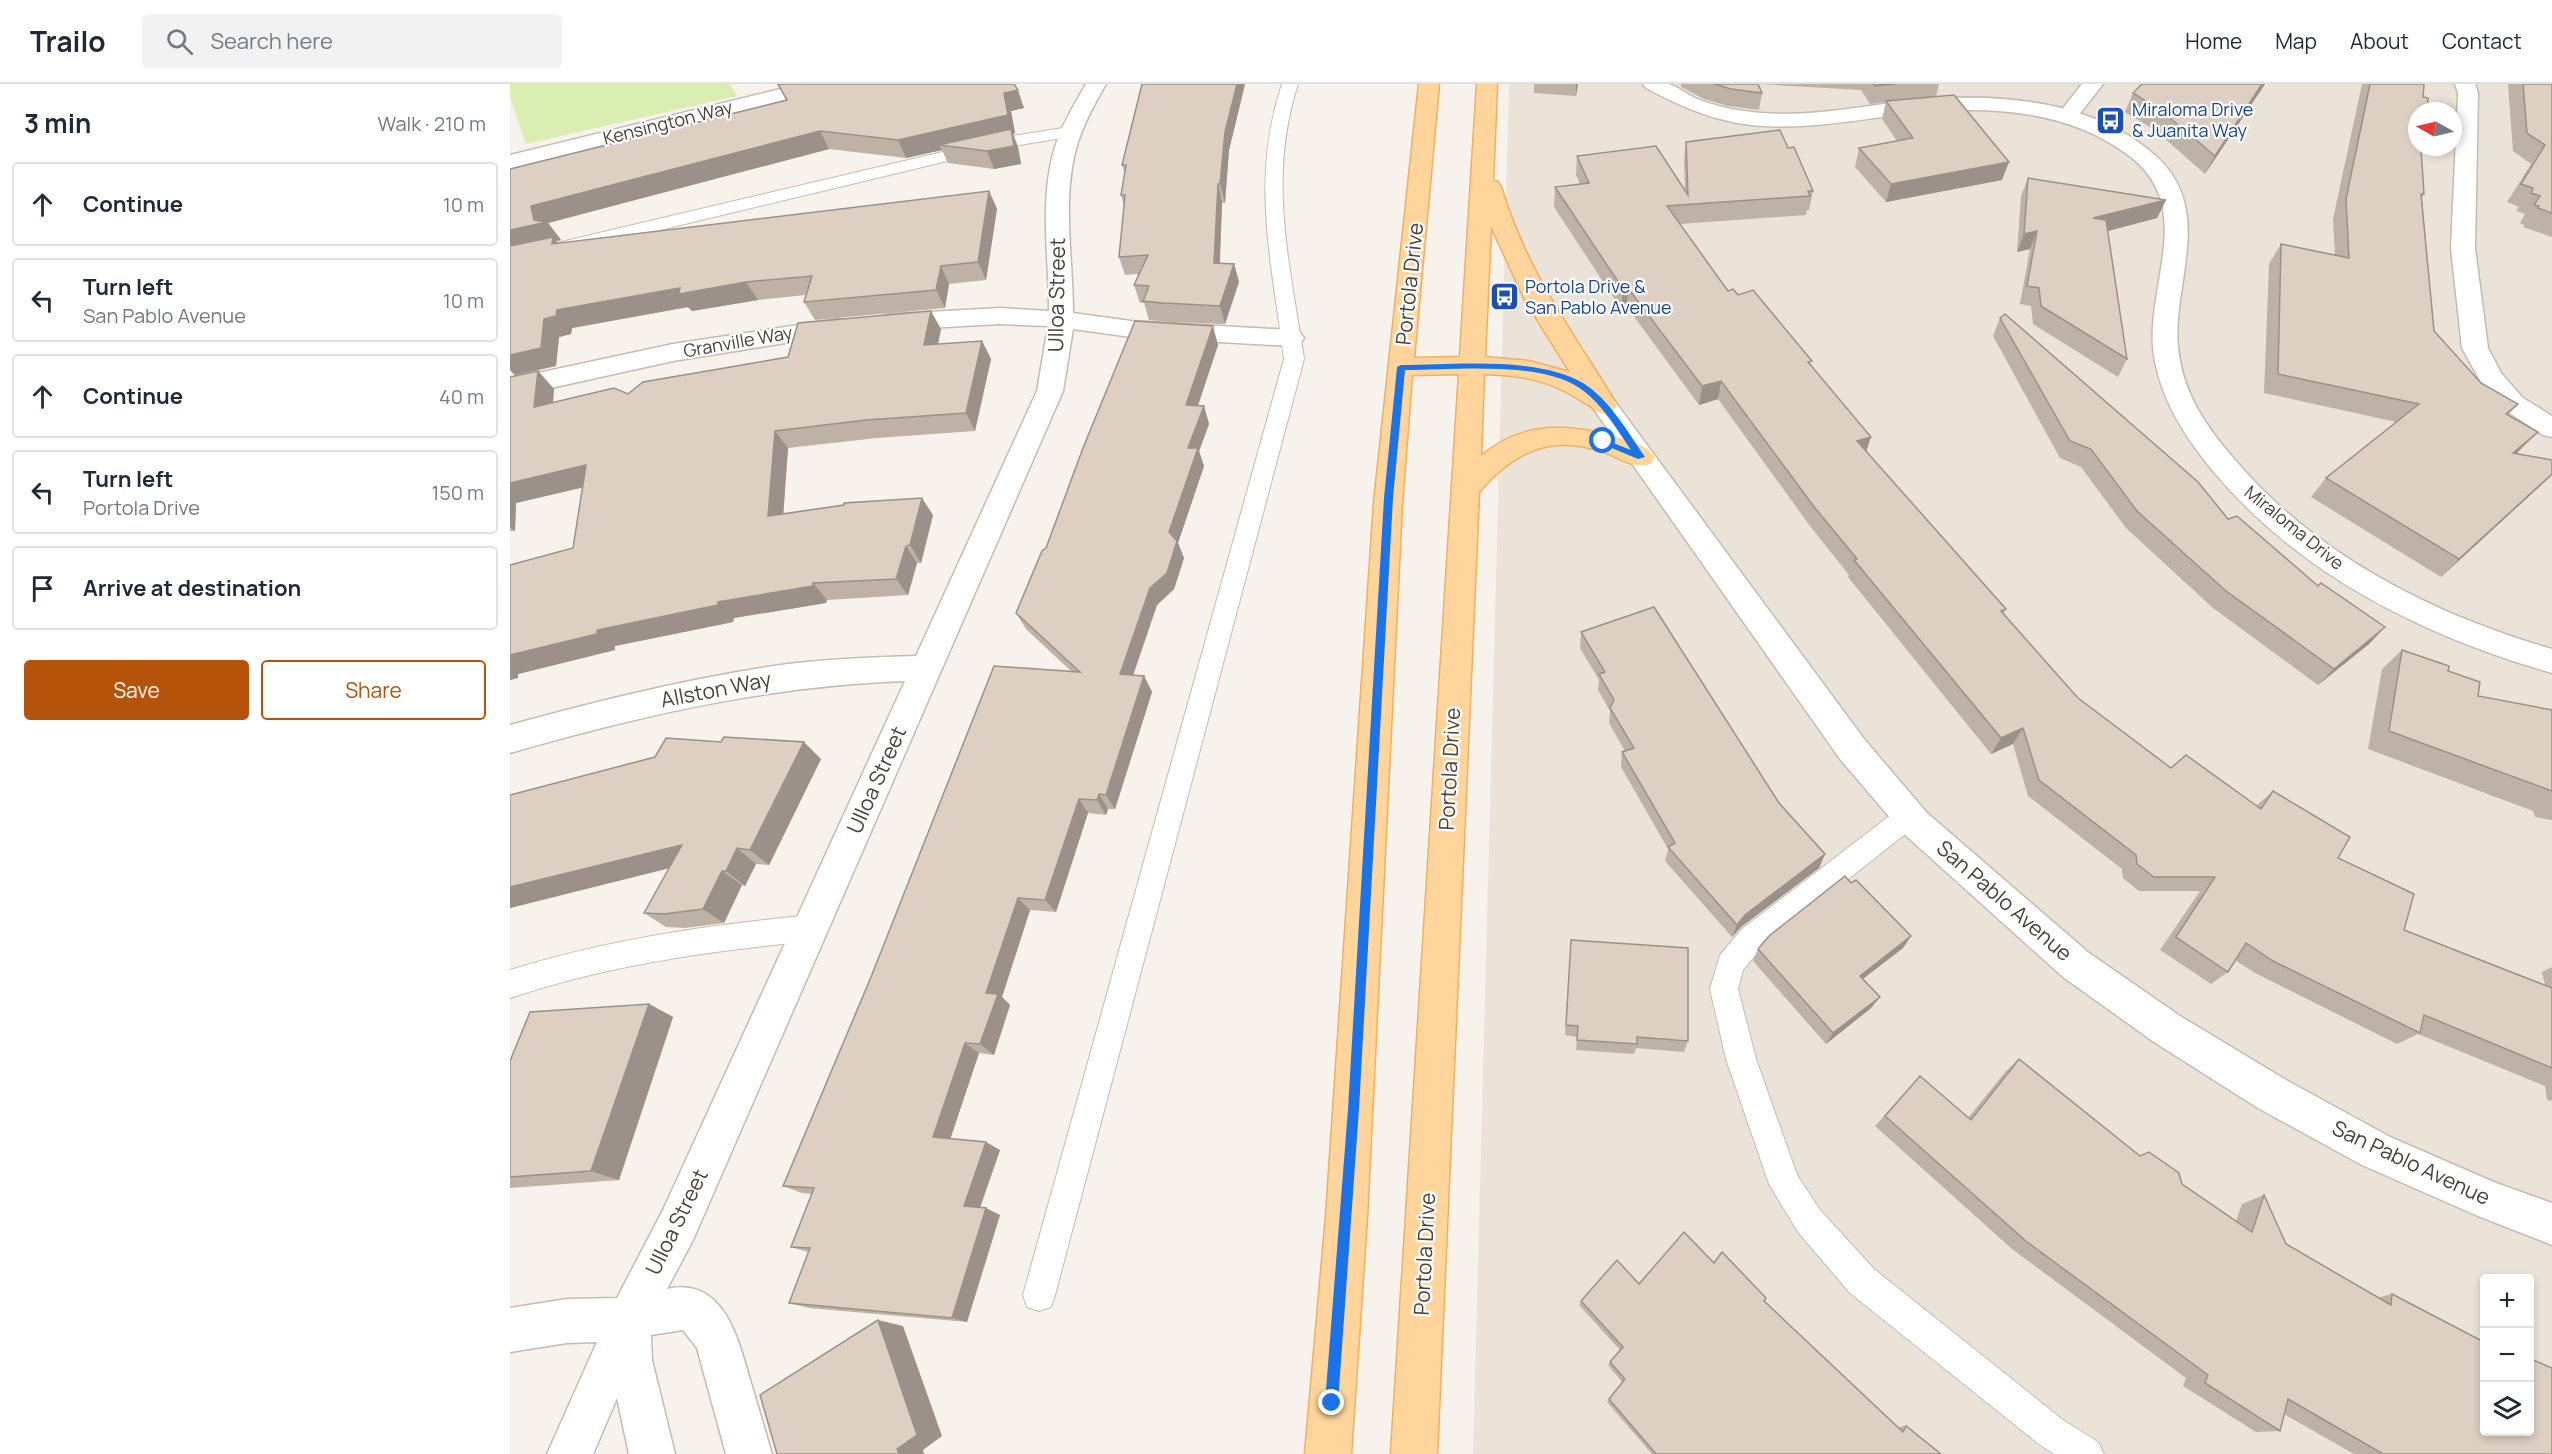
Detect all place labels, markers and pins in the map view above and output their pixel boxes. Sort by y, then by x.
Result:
place label: Miraloma Drive & Juanita Way [2132,97,2253,142]
bus stop icon: Miraloma Drive & Juanita Way [2095,104,2127,136]
place label: Portola Drive & San Pablo Avenue [1525,274,1672,319]
bus stop icon: Portola Drive & San Pablo Avenue [1488,281,1520,313]

